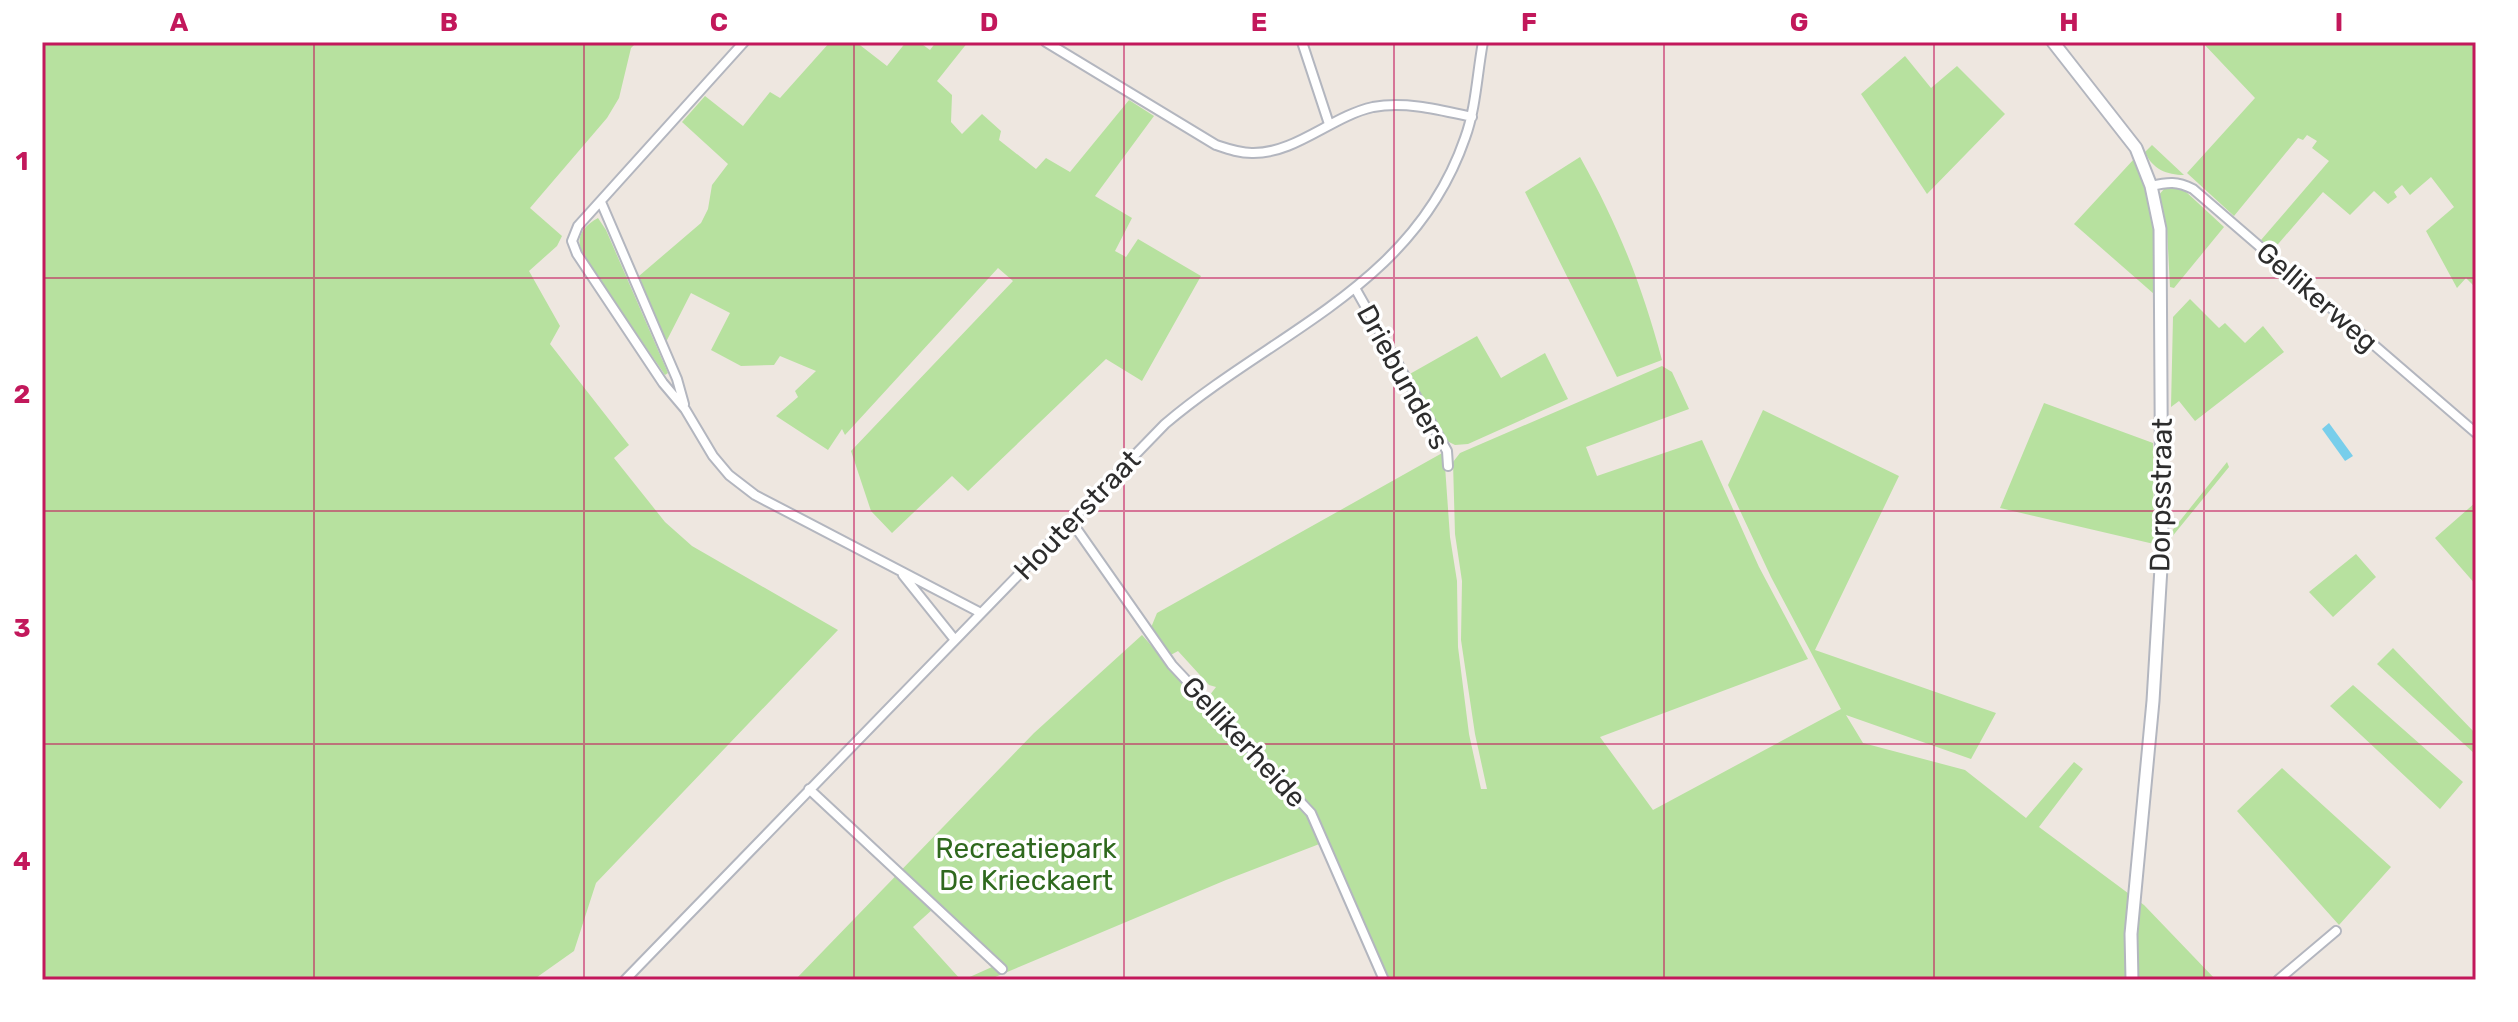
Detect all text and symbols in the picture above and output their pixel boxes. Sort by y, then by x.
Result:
text: A [170,7,189,38]
text: B [440,7,458,38]
text: C [710,7,728,38]
text: D [980,7,998,38]
text: E [1251,7,1267,38]
text: F [1521,7,1537,38]
text: G [1790,7,1808,38]
text: H [2059,7,2079,38]
text: I [2335,7,2343,38]
text: 1 [16,146,28,177]
street label: Gellikerweg [2250,235,2384,359]
street label: Driebunders [1350,299,1456,455]
text: 2 [14,379,30,410]
street label: Dorpsstraat [2143,418,2179,572]
street label: Houterstraat [1007,443,1147,587]
text: 3 [13,613,31,644]
street label: Gellikerheide [1175,670,1313,814]
park label: Recreatiepark De Krieckaert [935,832,1117,897]
text: 4 [13,846,31,877]

